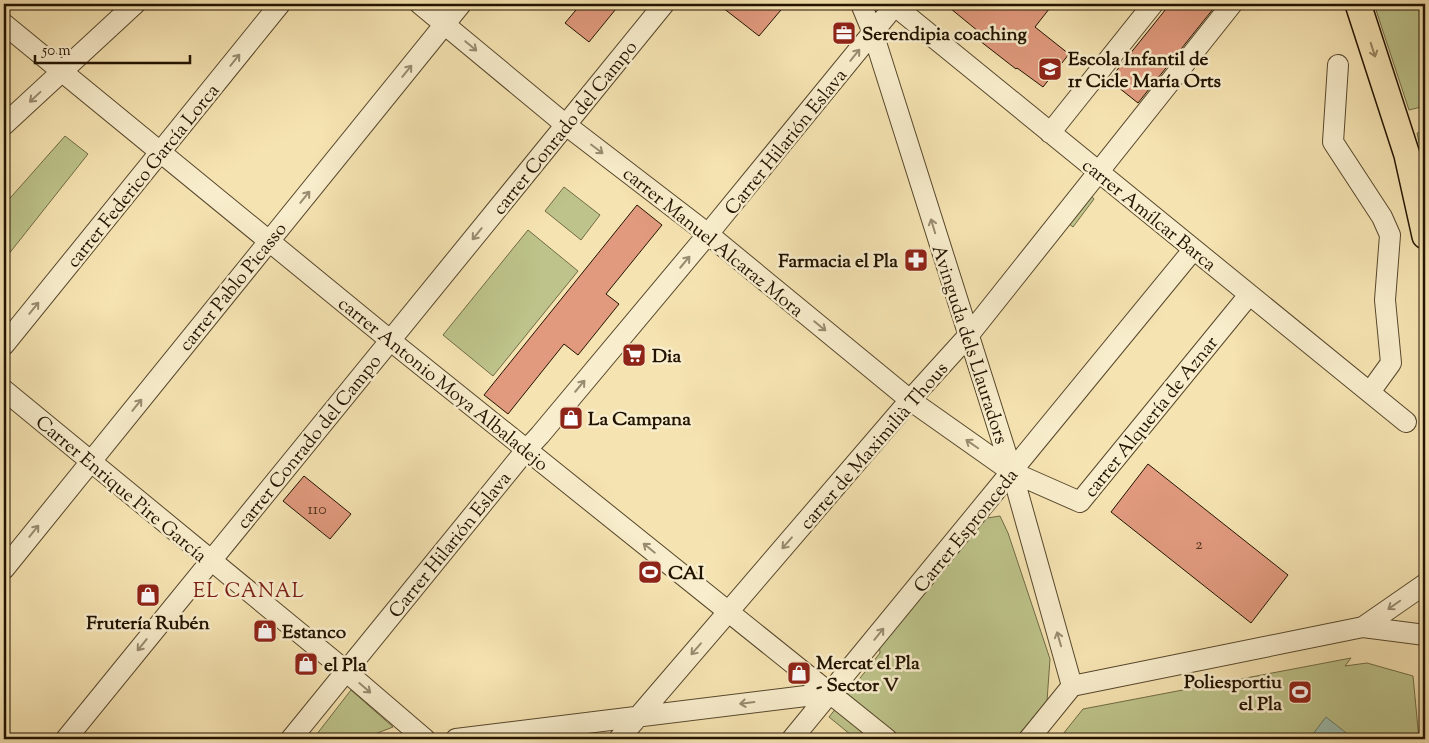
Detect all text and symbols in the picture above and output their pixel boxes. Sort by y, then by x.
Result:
office icon: Serendipia coaching [831,20,857,46]
place label: Serendipia coaching [862,22,1028,49]
scale bar [35,32,190,64]
street label: carrer Conrado del Campo [487,36,645,221]
text: 50 m [41,41,71,62]
one-way arrow [464,41,477,52]
one-way arrow [1369,42,1378,57]
place label: Escola Infantil de 1r Cicle María Orts [1068,47,1222,96]
one-way arrow [849,49,860,62]
one-way arrow [230,54,241,67]
school or university icon: Escola Infantil de 1r Cicle María Orts [1037,56,1063,82]
street label: Carrer Hilarión Eslava [719,63,855,222]
one-way arrow [402,65,413,78]
street label: carrer Federico García Lorca [61,79,227,274]
one-way arrow [28,91,41,102]
one-way arrow [590,143,603,154]
street label: carrer Amílcar Barca [1075,153,1222,279]
street label: carrer Manuel Alcaraz Mora [616,161,809,325]
one-way arrow [299,191,310,204]
street label: carrer Pablo Picasso [174,217,294,358]
one-way arrow [928,218,938,234]
one-way arrow [471,228,482,241]
street label: Avinguda dels Llauradors [924,242,1014,448]
pharmacy icon: Farmacia el Pla [903,247,929,273]
place label: Farmacia el Pla [778,249,898,276]
one-way arrow [679,256,690,269]
street label: carrer Antonio Moya Albaladejo [331,291,553,478]
one-way arrow [29,301,40,314]
one-way arrow [813,320,826,331]
street label: carrer Alquería de Aznar [1078,331,1225,504]
supermarket icon: Dia [621,342,647,368]
place label: Dia [652,344,681,371]
street label: carrer Conrado del Campo [231,350,389,535]
street label: carrer de Maximilià Thous [794,357,955,536]
one-way arrow [575,380,586,393]
one-way arrow [131,399,142,412]
shop icon: La Campana [558,405,584,431]
place label: La Campana [588,407,691,434]
street label: Carrer Enrique Pire García [29,410,212,570]
one-way arrow [965,439,979,449]
street label: Carrer Espronceda [908,464,1026,599]
street label: Carrer Hilarión Eslava [383,466,519,625]
house number: 110 [307,499,327,522]
one-way arrow [29,525,40,538]
house number: 2 [1195,534,1203,557]
one-way arrow [781,537,793,550]
one-way arrow [643,543,656,554]
sports icon: CAI [637,559,663,585]
place label: CAI [668,561,705,588]
district label: EL CANAL [193,578,305,607]
shop icon: Frutería Rubén [135,582,161,608]
one-way arrow [1387,600,1401,610]
place label: Frutería Rubén [86,611,210,638]
shop icon: Estanco [252,618,278,644]
place label: Estanco [282,620,347,647]
one-way arrow [873,628,884,641]
one-way arrow [1054,632,1063,648]
one-way arrow [137,639,148,652]
one-way arrow [691,642,702,655]
shop icon: el Pla [293,651,319,677]
place label: Mercat el Pla - Sector V [816,651,920,700]
place label: el Pla [324,653,367,680]
shop icon: Mercat el Pla - Sector V [786,660,812,686]
place label: Poliesportiu el Pla [1184,670,1282,719]
sports icon: Poliesportiu el Pla [1287,679,1313,705]
one-way arrow [359,682,372,694]
one-way arrow [739,699,755,709]

